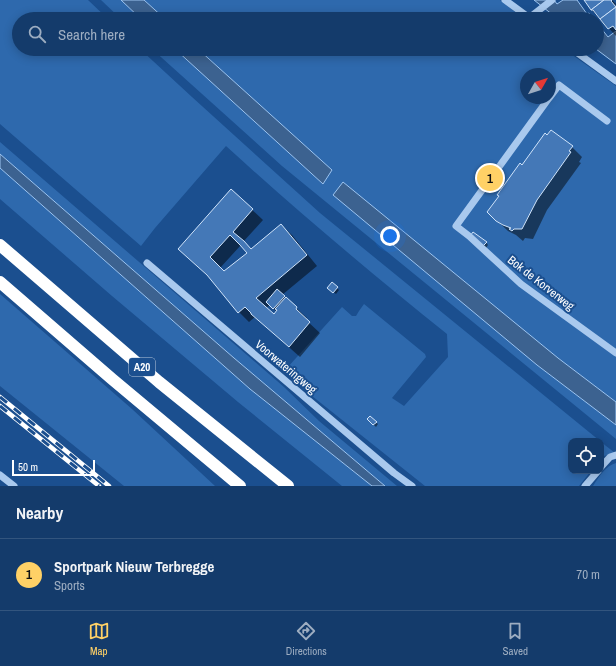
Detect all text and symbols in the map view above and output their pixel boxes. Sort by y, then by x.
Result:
search box [12,12,604,56]
icon: search [26,23,48,45]
text: Search here [58,24,125,45]
north arrow [520,68,556,104]
pin: 1 [477,163,503,193]
your location [380,226,400,246]
street label: Bok de Korverweg [504,252,578,314]
street label: Voorwateringweg [252,336,321,398]
road number: A20 [129,358,155,376]
map controls [568,438,604,474]
button: locate [568,438,604,474]
scale bar [12,458,95,477]
text: 50 m [18,460,38,474]
text: Nearby [16,501,63,524]
text: Sportpark Nieuw Terbregge [54,556,214,577]
text: 1 [26,566,32,583]
text: 70 m [576,566,600,583]
text: Sports [54,577,85,594]
tab: Map [88,620,110,658]
tab: Directions [286,620,327,658]
tab: Saved [503,620,528,658]

